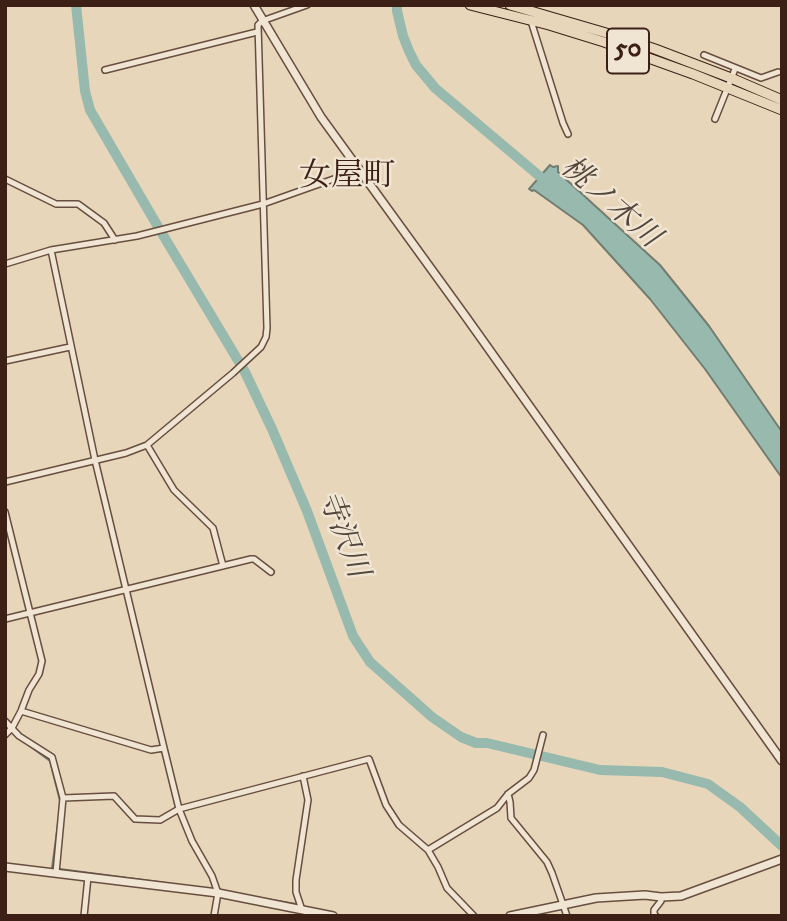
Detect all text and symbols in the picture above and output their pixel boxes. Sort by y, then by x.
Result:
road number: 50 [607,28,649,74]
water label: 桃ノ木川 [552,151,666,257]
district label: 女屋町 [299,159,395,197]
water label: 寺沢川 [308,487,374,583]

